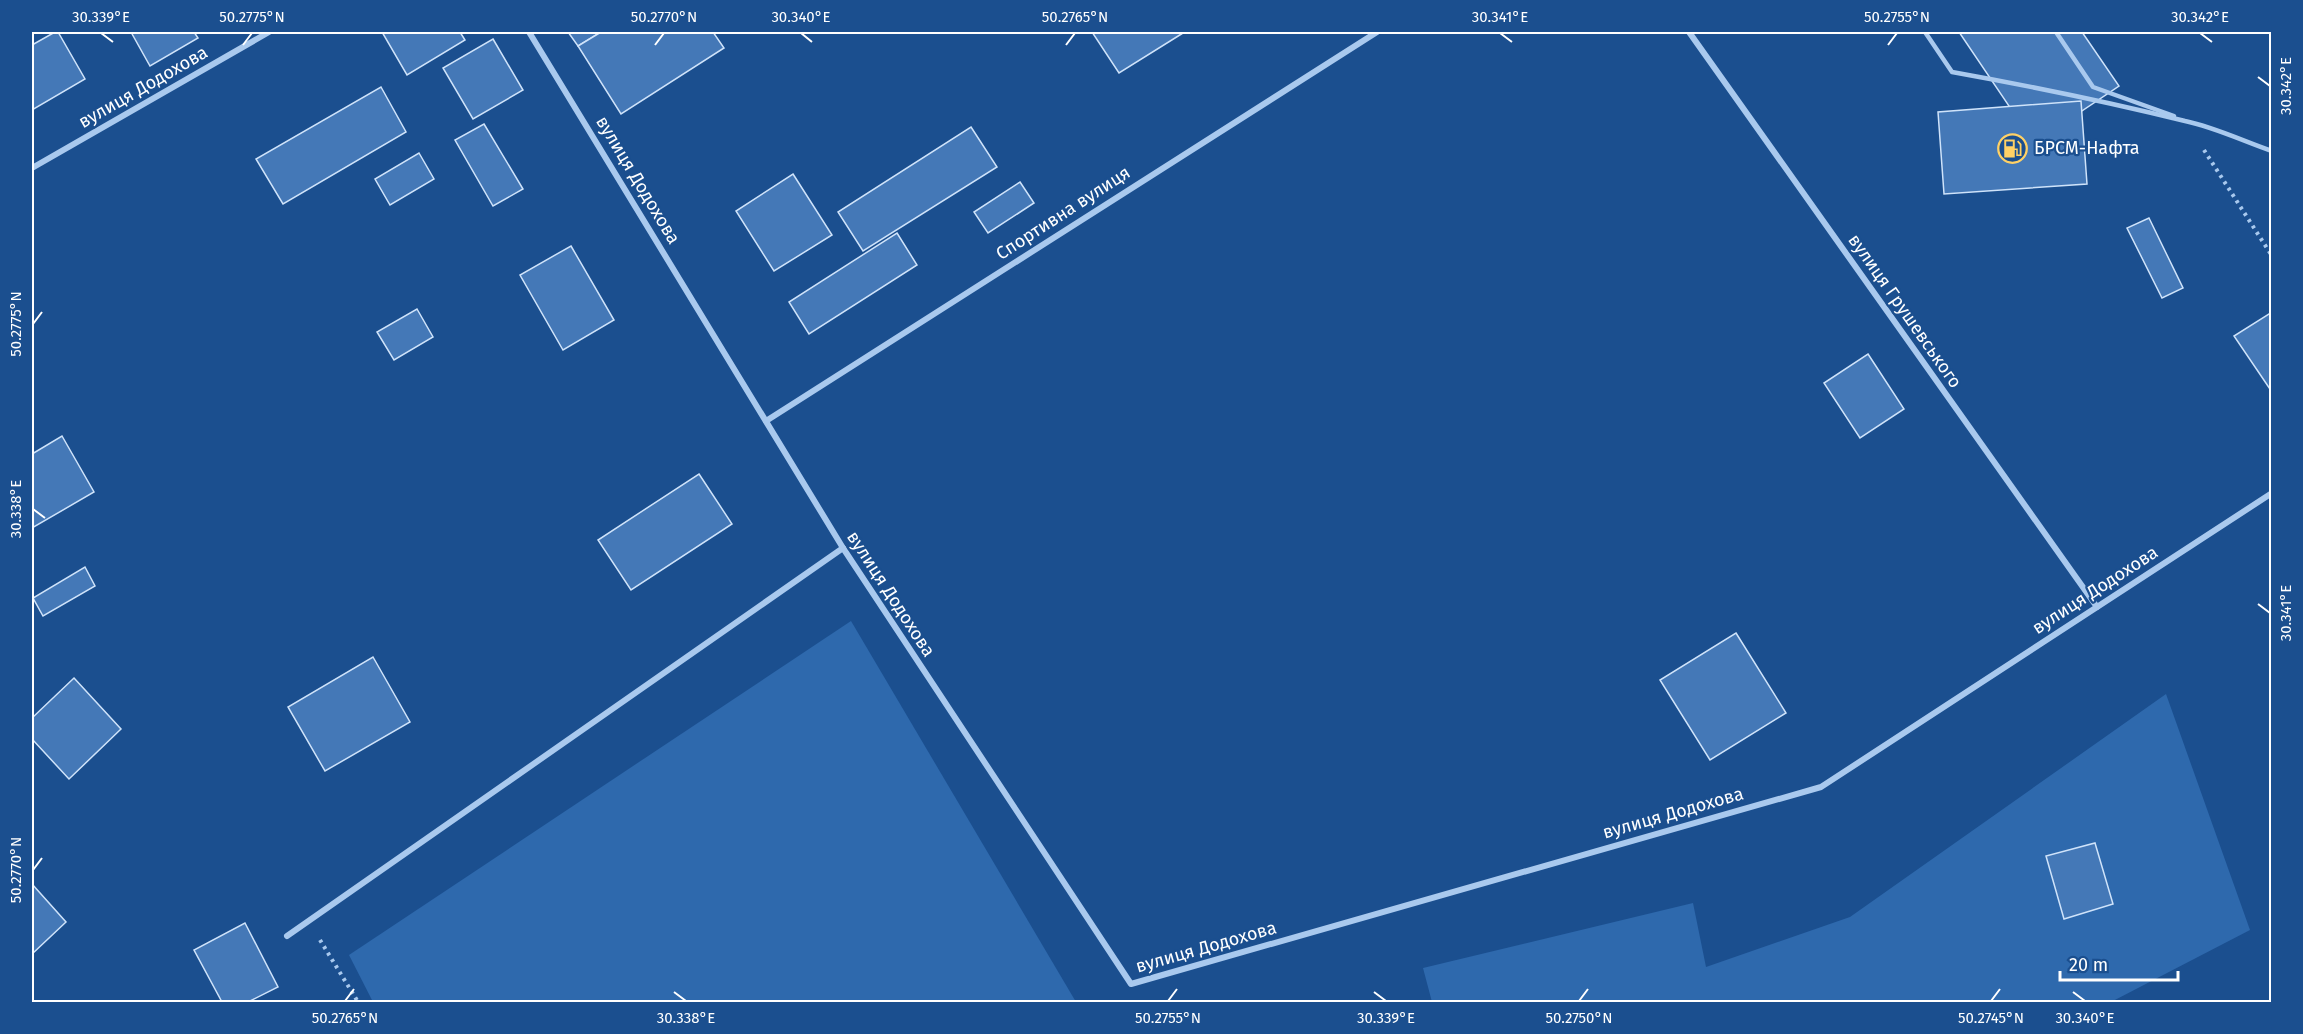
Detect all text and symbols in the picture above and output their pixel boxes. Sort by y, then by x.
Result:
text: 30.339°E [72,8,130,26]
text: 50.2775°N [219,8,285,26]
text: 50.2770°N [631,8,697,26]
text: 30.340°E [771,8,831,26]
text: 50.2765°N [1042,8,1108,26]
text: 30.341°E [1472,8,1528,26]
text: 50.2755°N [1864,8,1930,26]
text: 30.342°E [2171,8,2229,26]
street label: вулиця Додохова [75,41,211,133]
text: 30.342°E [2277,57,2295,115]
street label: вулиця Додохова [591,112,685,248]
fuel station icon: БРСМ-Нафта [1997,132,2029,164]
place label: БРСМ-Нафта [2034,137,2140,159]
street label: Спортивна вулиця [992,161,1134,265]
street label: вулиця Грушевського [1843,230,1967,392]
text: 50.2775°N [7,291,25,357]
text: 30.338°E [7,480,25,538]
street label: вулиця Додохова [842,527,940,661]
street label: вулиця Додохова [2028,541,2162,639]
text: 30.341°E [2277,585,2295,641]
street label: вулиця Додохова [1600,782,1746,844]
text: 50.2770°N [7,837,25,903]
street label: вулиця Додохова [1133,916,1279,978]
scale bar [2060,944,2178,982]
text: 20 m [2069,954,2108,976]
text: 50.2765°N [312,1009,378,1027]
text: 30.338°E [657,1009,715,1027]
text: 50.2755°N [1135,1009,1201,1027]
text: 30.339°E [1357,1009,1415,1027]
text: 50.2750°N [1545,1009,1613,1027]
text: 50.2745°N [1958,1009,2024,1027]
text: 30.340°E [2055,1009,2115,1027]

